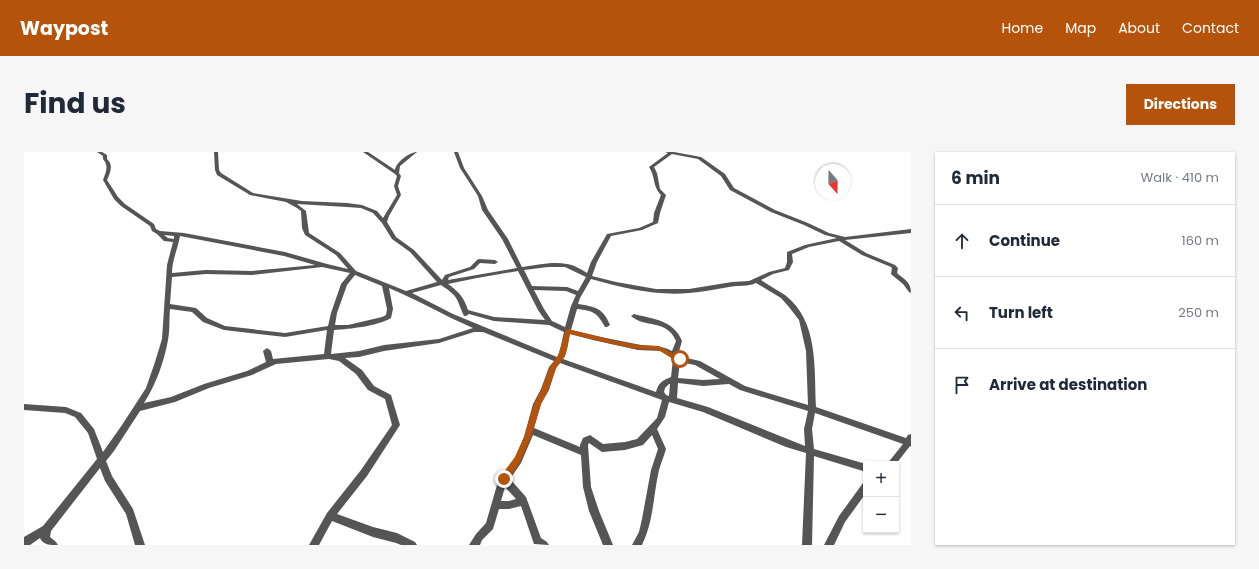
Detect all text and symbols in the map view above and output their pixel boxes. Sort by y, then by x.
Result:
text: Waypost [20,15,108,42]
text: Home [1001,18,1043,38]
text: Map [1065,18,1096,38]
text: About [1118,18,1160,38]
text: Contact [1182,18,1239,38]
text: Find us [24,84,126,123]
button: Directions [1126,84,1235,125]
north arrow [815,164,851,200]
text: 6 min [951,166,1000,190]
text: Walk · 410 m [1141,168,1219,187]
icon: ahead [951,230,973,252]
text: Continue [989,230,1060,251]
text: 160 m [1182,231,1219,250]
icon: left [951,302,973,324]
text: Turn left [989,302,1053,323]
text: 250 m [1178,303,1219,322]
route start [671,350,689,368]
icon: arrive [951,374,973,396]
text: Arrive at destination [989,374,1147,395]
map controls [863,461,899,533]
button: + [863,461,899,497]
route end [495,470,513,488]
button: − [863,497,899,533]

